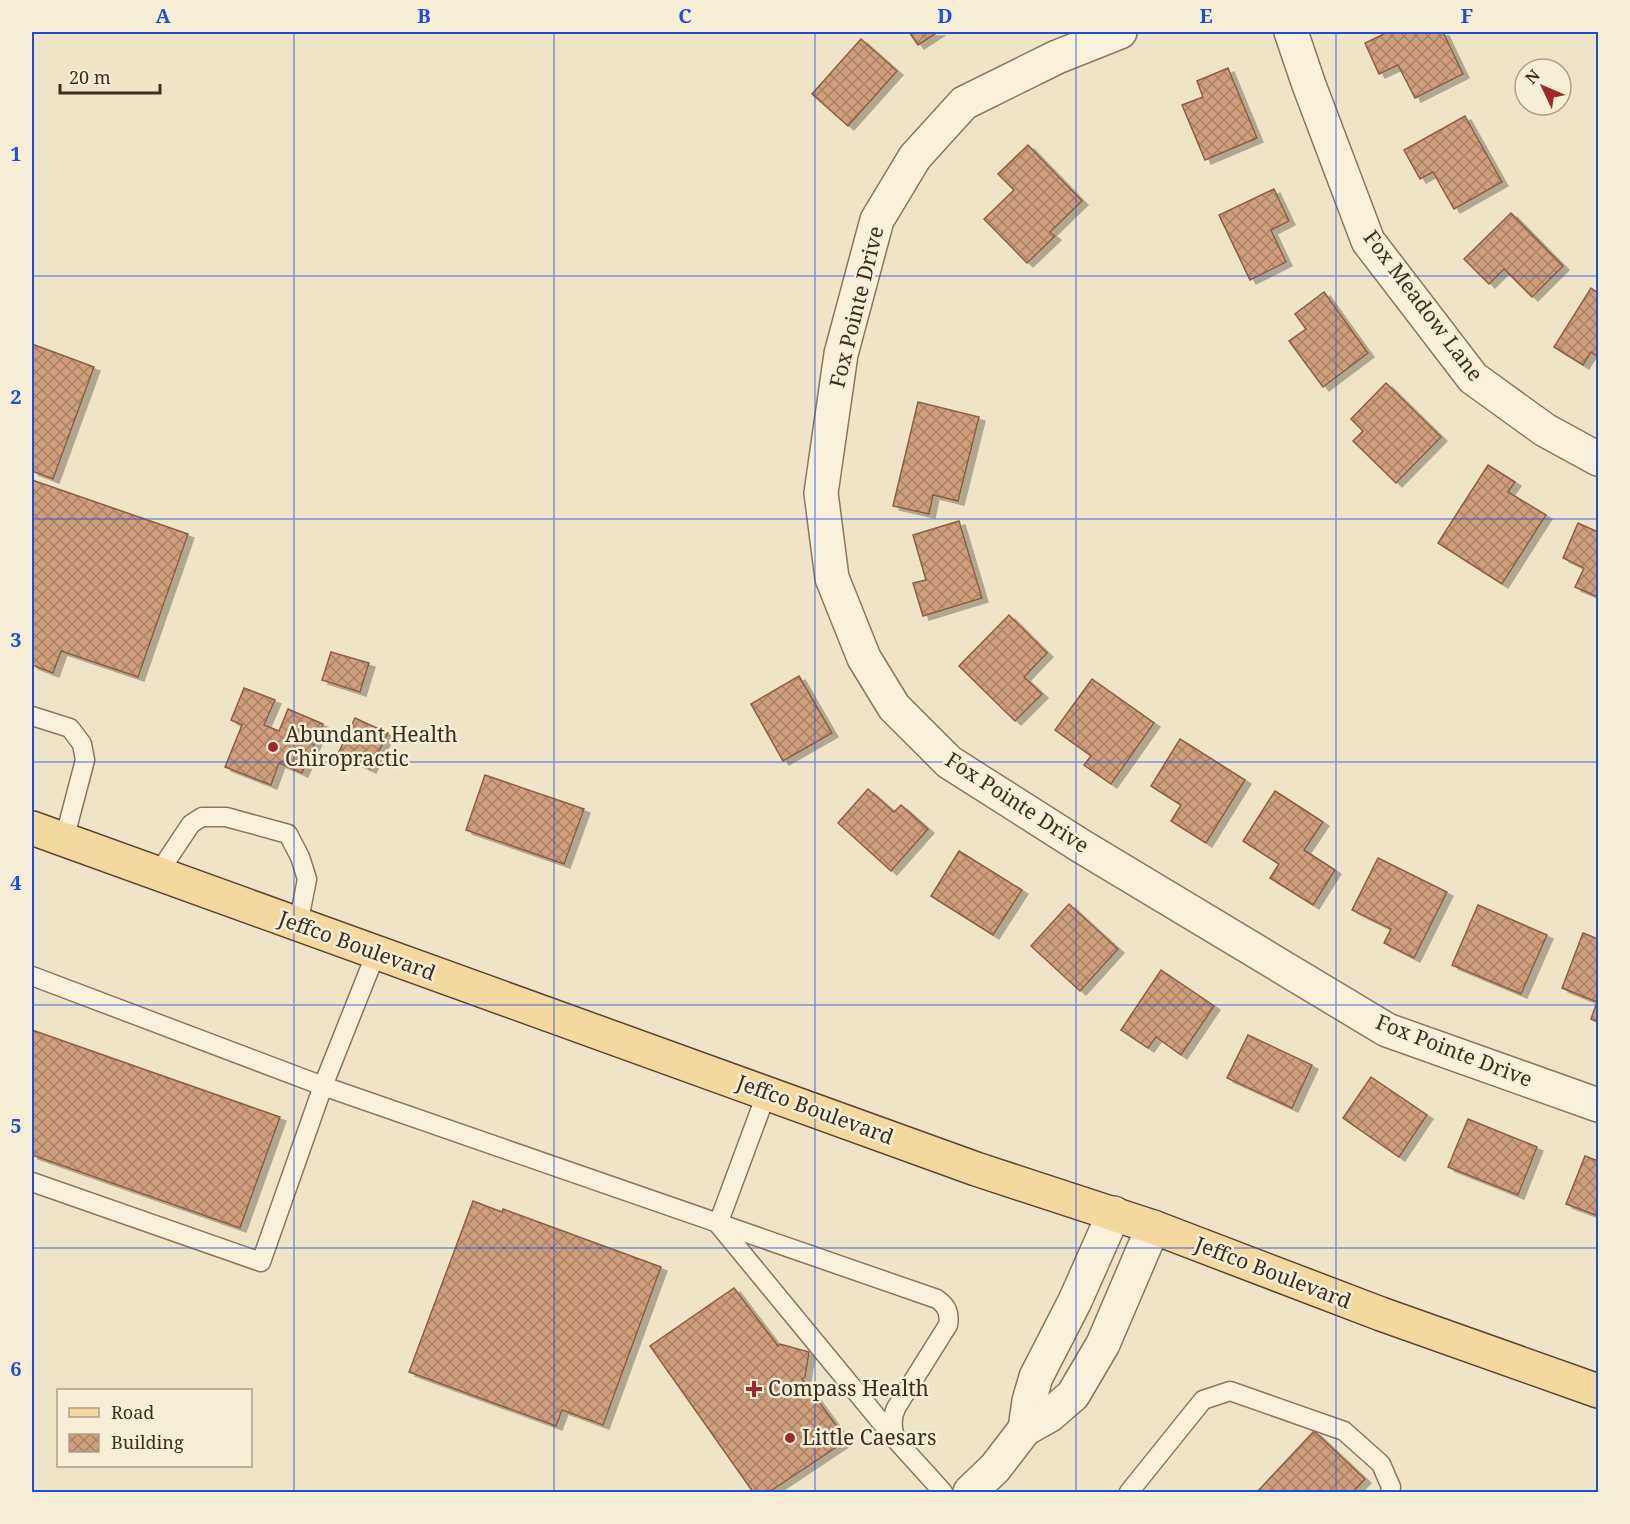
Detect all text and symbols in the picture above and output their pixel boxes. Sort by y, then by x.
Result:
text: A [155,2,171,29]
text: B [417,2,431,29]
text: C [678,2,692,29]
text: D [937,2,953,29]
text: E [1199,2,1213,29]
text: F [1461,2,1473,29]
scale bar [60,57,160,95]
north arrow [1513,57,1573,117]
text: N [1520,64,1545,89]
text: 20 m [69,65,111,89]
text: 1 [10,140,22,167]
street label: Fox Pointe Drive [822,223,890,391]
street label: Fox Meadow Lane [1358,224,1490,387]
text: 2 [10,383,22,410]
text: 3 [10,626,22,653]
place label: Abundant Health Chiropractic [285,720,458,772]
marker: Abundant Health Chiropractic [266,740,280,754]
street label: Fox Pointe Drive [940,745,1095,859]
text: 4 [10,869,22,896]
street label: Jeffco Boulevard [274,903,440,987]
street label: Fox Pointe Drive [1372,1007,1537,1093]
street label: Jeffco Boulevard [732,1067,898,1151]
text: 5 [10,1112,22,1139]
street label: Jeffco Boulevard [1190,1229,1356,1315]
text: 6 [10,1355,22,1382]
place label: Compass Health [768,1374,929,1402]
marker: Compass Health [745,1380,763,1398]
legend [57,1389,252,1467]
text: Road [111,1400,154,1424]
place label: Little Caesars [802,1423,936,1451]
text: Building [111,1430,184,1454]
marker: Little Caesars [783,1431,797,1445]

